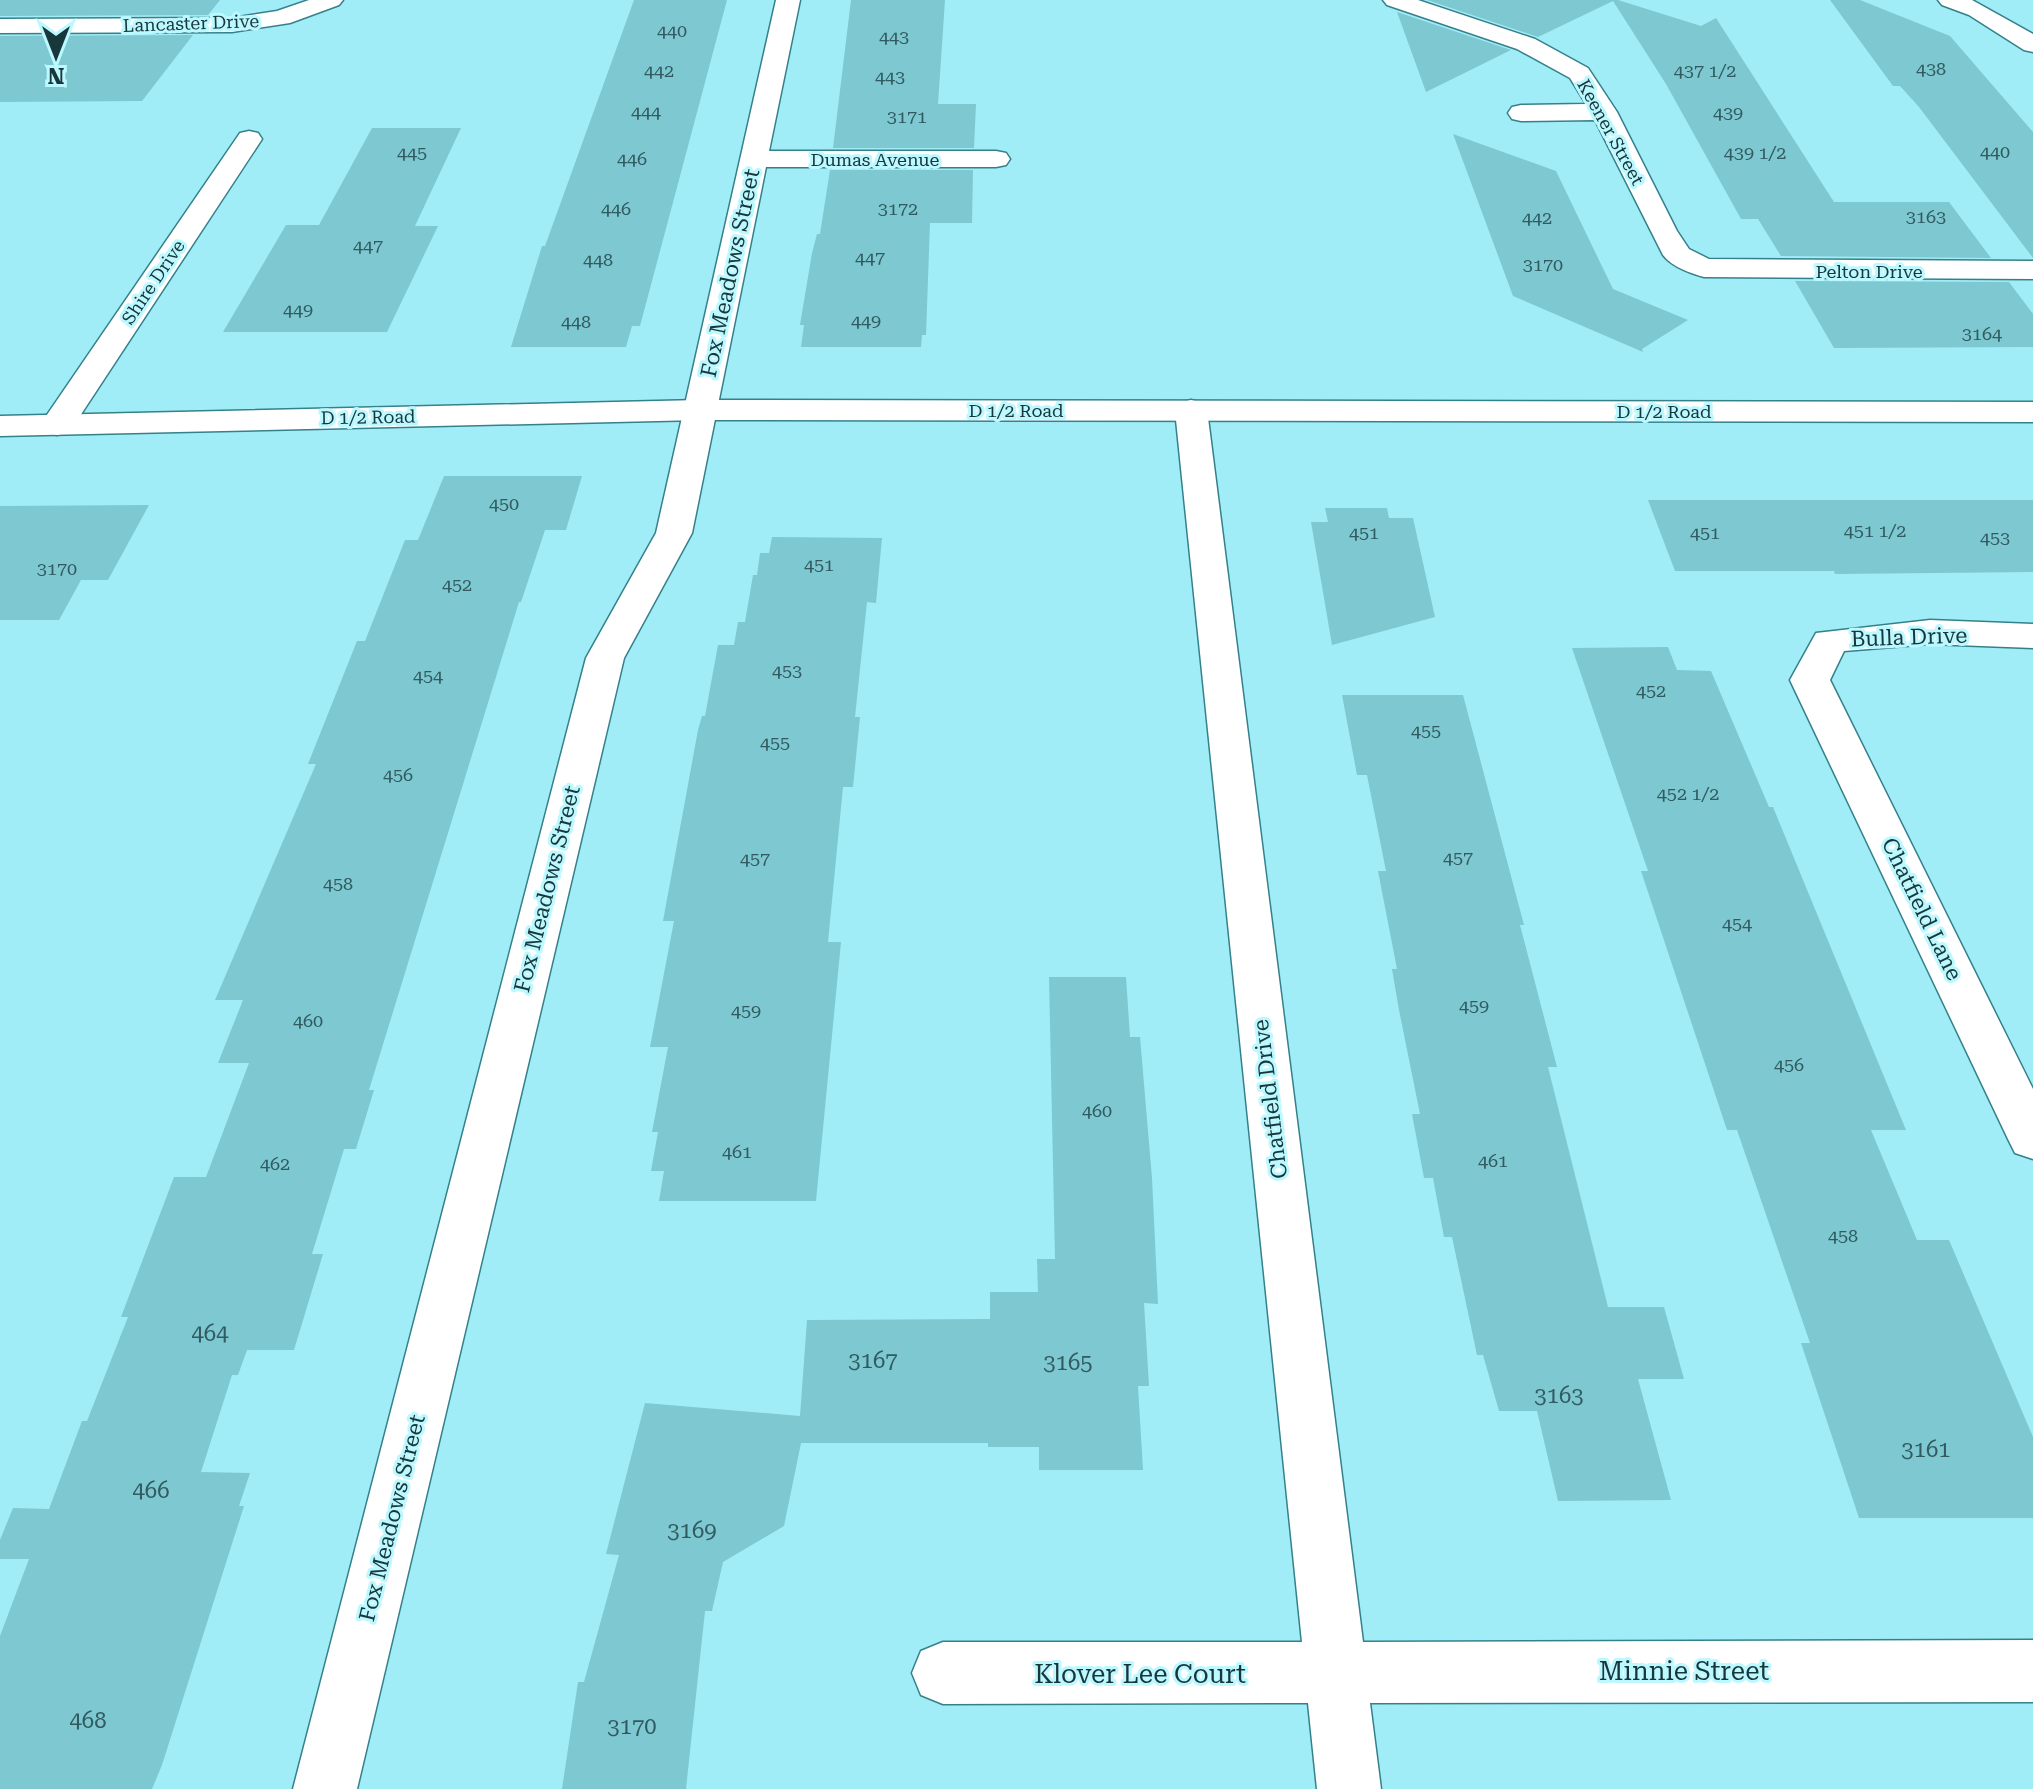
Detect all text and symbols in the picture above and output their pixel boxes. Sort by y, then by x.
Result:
street label: Lancaster Drive [122,10,260,36]
north arrow [16,16,96,96]
house number: 440 [657,20,687,41]
house number: 443 [879,26,909,47]
house number: 438 [1916,58,1946,79]
house number: 442 [644,60,674,81]
house number: 437 1/2 [1674,60,1736,81]
text: N [47,63,64,88]
house number: 443 [875,66,905,87]
street label: Keener Street [1573,75,1649,189]
house number: 444 [631,101,661,122]
house number: 439 [1713,102,1743,123]
house number: 3171 [887,106,927,127]
house number: 440 [1980,141,2010,162]
house number: 445 [397,142,427,163]
house number: 439 1/2 [1724,142,1786,163]
house number: 446 [617,148,647,169]
street label: Dumas Avenue [811,149,940,170]
street label: Fox Meadows Street [696,167,764,379]
house number: 446 [601,198,631,219]
house number: 3172 [878,198,918,219]
house number: 3163 [1906,206,1946,227]
house number: 442 [1522,207,1552,228]
house number: 447 [353,235,383,256]
street label: Shire Drive [117,236,189,328]
house number: 447 [855,247,885,268]
house number: 448 [583,249,613,270]
house number: 3170 [1523,254,1563,275]
street label: Pelton Drive [1815,261,1923,282]
house number: 449 [283,299,313,320]
house number: 449 [851,310,881,331]
house number: 448 [561,311,591,332]
house number: 3164 [1962,323,2002,344]
street label: D 1/2 Road [969,400,1064,421]
street label: D 1/2 Road [1617,401,1712,422]
street label: D 1/2 Road [320,406,416,428]
house number: 450 [489,493,519,514]
house number: 451 1/2 [1844,520,1906,541]
house number: 451 [1349,522,1379,543]
house number: 451 [1690,522,1720,543]
house number: 453 [1980,527,2010,548]
house number: 451 [804,554,834,575]
house number: 3170 [37,558,77,579]
house number: 452 [442,574,472,595]
street label: Bulla Drive [1850,622,1968,652]
house number: 453 [772,660,802,681]
house number: 454 [413,665,443,686]
house number: 452 [1636,680,1666,701]
house number: 455 [1411,720,1441,741]
house number: 455 [760,732,790,753]
house number: 456 [383,764,413,785]
street label: Fox Meadows Street [509,783,585,995]
house number: 452 1/2 [1657,783,1719,804]
street label: Chatfield Lane [1877,834,1967,984]
house number: 457 [1443,847,1473,868]
house number: 457 [740,848,770,869]
house number: 458 [323,873,353,894]
house number: 454 [1722,913,1752,934]
house number: 459 [1459,995,1489,1016]
house number: 459 [731,1000,761,1021]
house number: 460 [293,1010,323,1031]
street label: Chatfield Drive [1248,1018,1292,1180]
house number: 456 [1774,1054,1804,1075]
house number: 460 [1082,1100,1112,1121]
house number: 461 [722,1141,752,1162]
house number: 461 [1478,1150,1508,1171]
house number: 462 [260,1153,290,1174]
house number: 458 [1828,1225,1858,1246]
house number: 464 [192,1321,229,1346]
house number: 3167 [848,1348,898,1373]
house number: 3165 [1043,1350,1093,1375]
house number: 3163 [1534,1383,1584,1408]
street label: Fox Meadows Street [354,1412,430,1624]
house number: 3161 [1901,1437,1951,1462]
house number: 466 [133,1478,169,1503]
house number: 3169 [667,1518,717,1543]
street label: Minnie Street [1599,1656,1769,1686]
street label: Klover Lee Court [1034,1659,1246,1689]
house number: 468 [70,1708,106,1733]
house number: 3170 [607,1714,657,1739]

